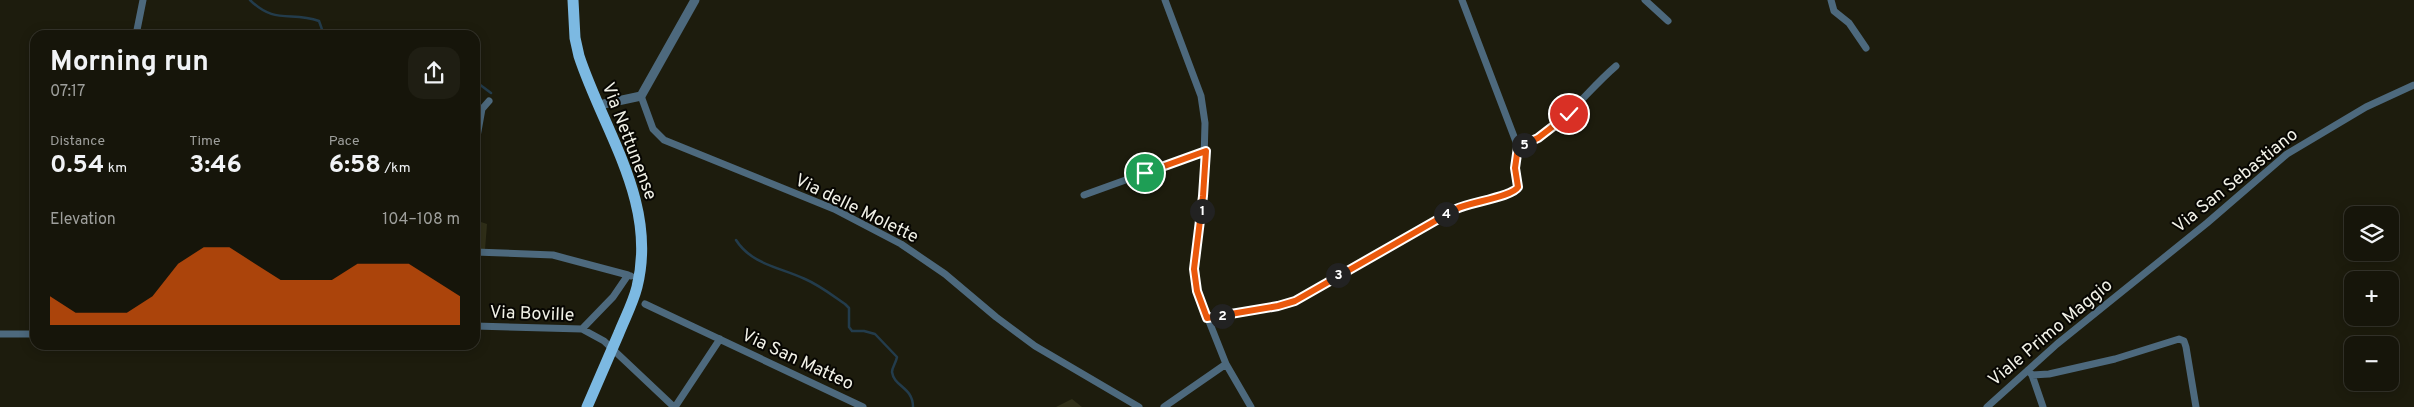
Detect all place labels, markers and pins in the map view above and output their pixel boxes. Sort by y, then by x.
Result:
pin [1548,93,1590,135]
pin: 5 [1512,132,1536,158]
pin [1124,152,1166,194]
pin: 1 [1190,198,1214,224]
pin: 4 [1434,202,1458,226]
pin: 3 [1326,262,1350,288]
pin: 2 [1210,304,1234,328]

